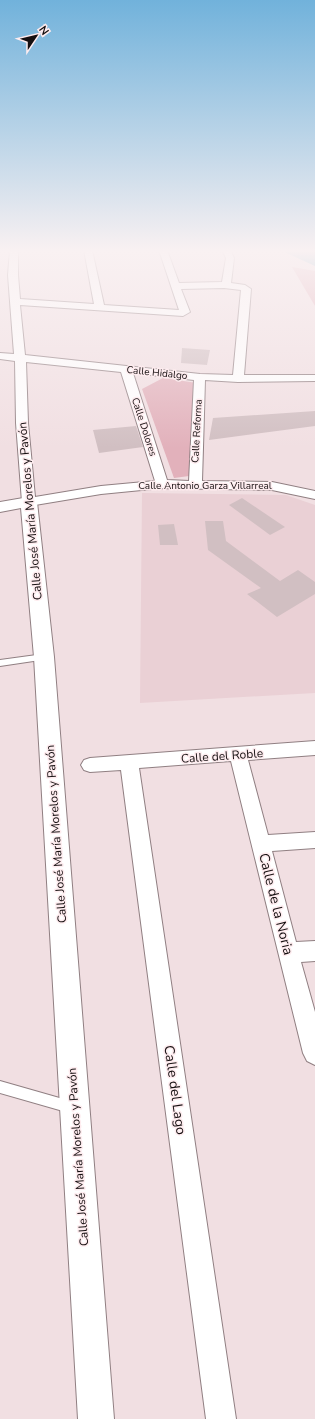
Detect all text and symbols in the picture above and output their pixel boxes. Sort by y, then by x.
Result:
north arrow [16,16,56,56]
text: N [35,23,52,38]
street label: Calle Hidalgo [126,363,189,383]
street label: Calle Dolores [128,396,160,458]
street label: Calle Reforma [188,399,206,463]
street label: Calle José María Morelos y Pavón [14,421,46,601]
street label: Calle Antonio Garza Villarreal [138,479,272,493]
street label: Calle José María Morelos y Pavón [42,744,70,924]
street label: Calle del Roble [180,745,264,767]
street label: Calle de la Noria [254,851,298,957]
street label: Calle del Lago [159,1044,191,1136]
street label: Calle José María Morelos y Pavón [64,1067,92,1247]

